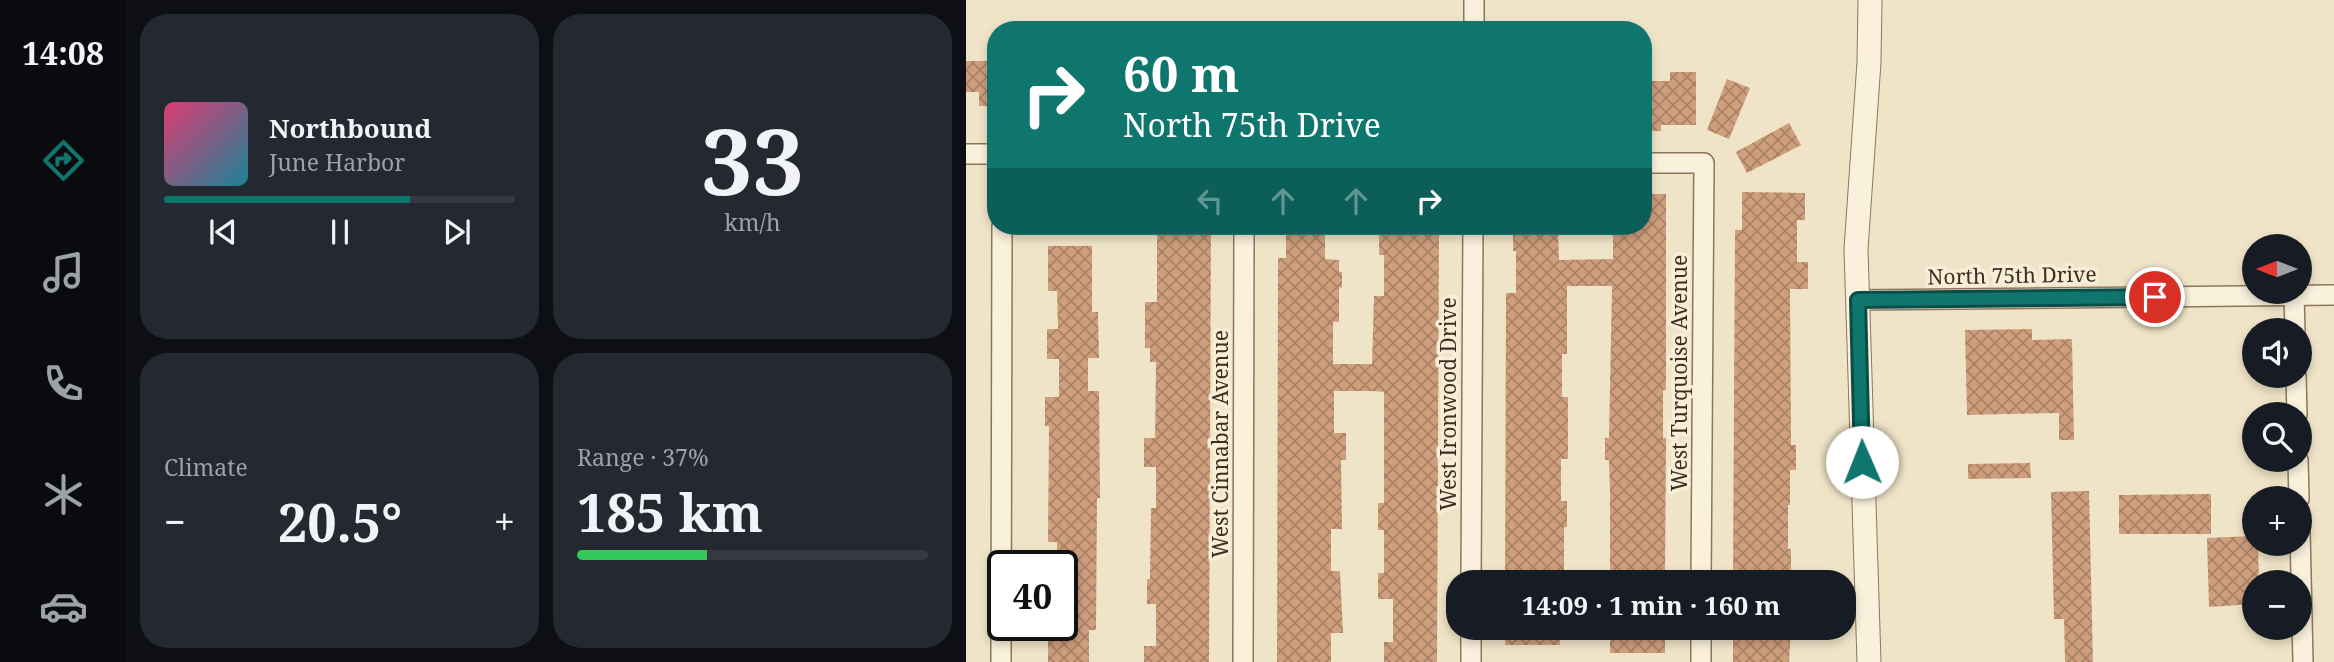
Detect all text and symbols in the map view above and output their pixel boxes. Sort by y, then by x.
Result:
text: 14:08 [22,31,104,74]
text: 60 m [1123,40,1239,106]
icon: right [1008,49,1099,140]
text: 33 [701,98,804,222]
text: North 75th Drive [1123,103,1381,146]
text: Northbound [269,110,431,146]
icon: directions [39,136,88,185]
text: June Harbor [269,146,405,178]
icon: left [1191,182,1229,220]
icon: ahead [1264,182,1302,220]
icon: ahead [1337,182,1375,220]
icon: right [1410,182,1448,220]
text: km/h [724,206,781,238]
icon: previous [204,213,242,251]
icon: pause [321,213,359,251]
icon: next [438,213,476,251]
north arrow [2242,234,2312,304]
map controls [2242,234,2312,640]
icon: music [39,248,88,297]
street label: West Turquoise Avenue [1665,255,1693,491]
street label: North 75th Drive [1927,260,2097,290]
pin [2125,267,2185,327]
icon: arrive [2136,278,2174,316]
street label: West Ironwood Drive [1434,297,1462,511]
button: sound [2242,318,2312,388]
street label: West Cinnabar Avenue [1206,330,1234,558]
icon: phone [39,359,88,408]
button: search [2242,402,2312,472]
position arrow [1825,425,1899,499]
text: Range · 37% [577,441,709,473]
text: Climate [164,451,248,483]
icon: climate [39,470,88,519]
text: 185 km [577,476,763,547]
text: 20.5° [278,486,402,557]
button: + [2242,486,2312,556]
text: − [164,495,186,547]
text: + [494,495,515,547]
speed limit sign: 40 [987,550,1078,641]
button: − [2242,570,2312,640]
icon: car [39,582,88,631]
text: 14:09 · 1 min · 160 m [1521,587,1781,623]

